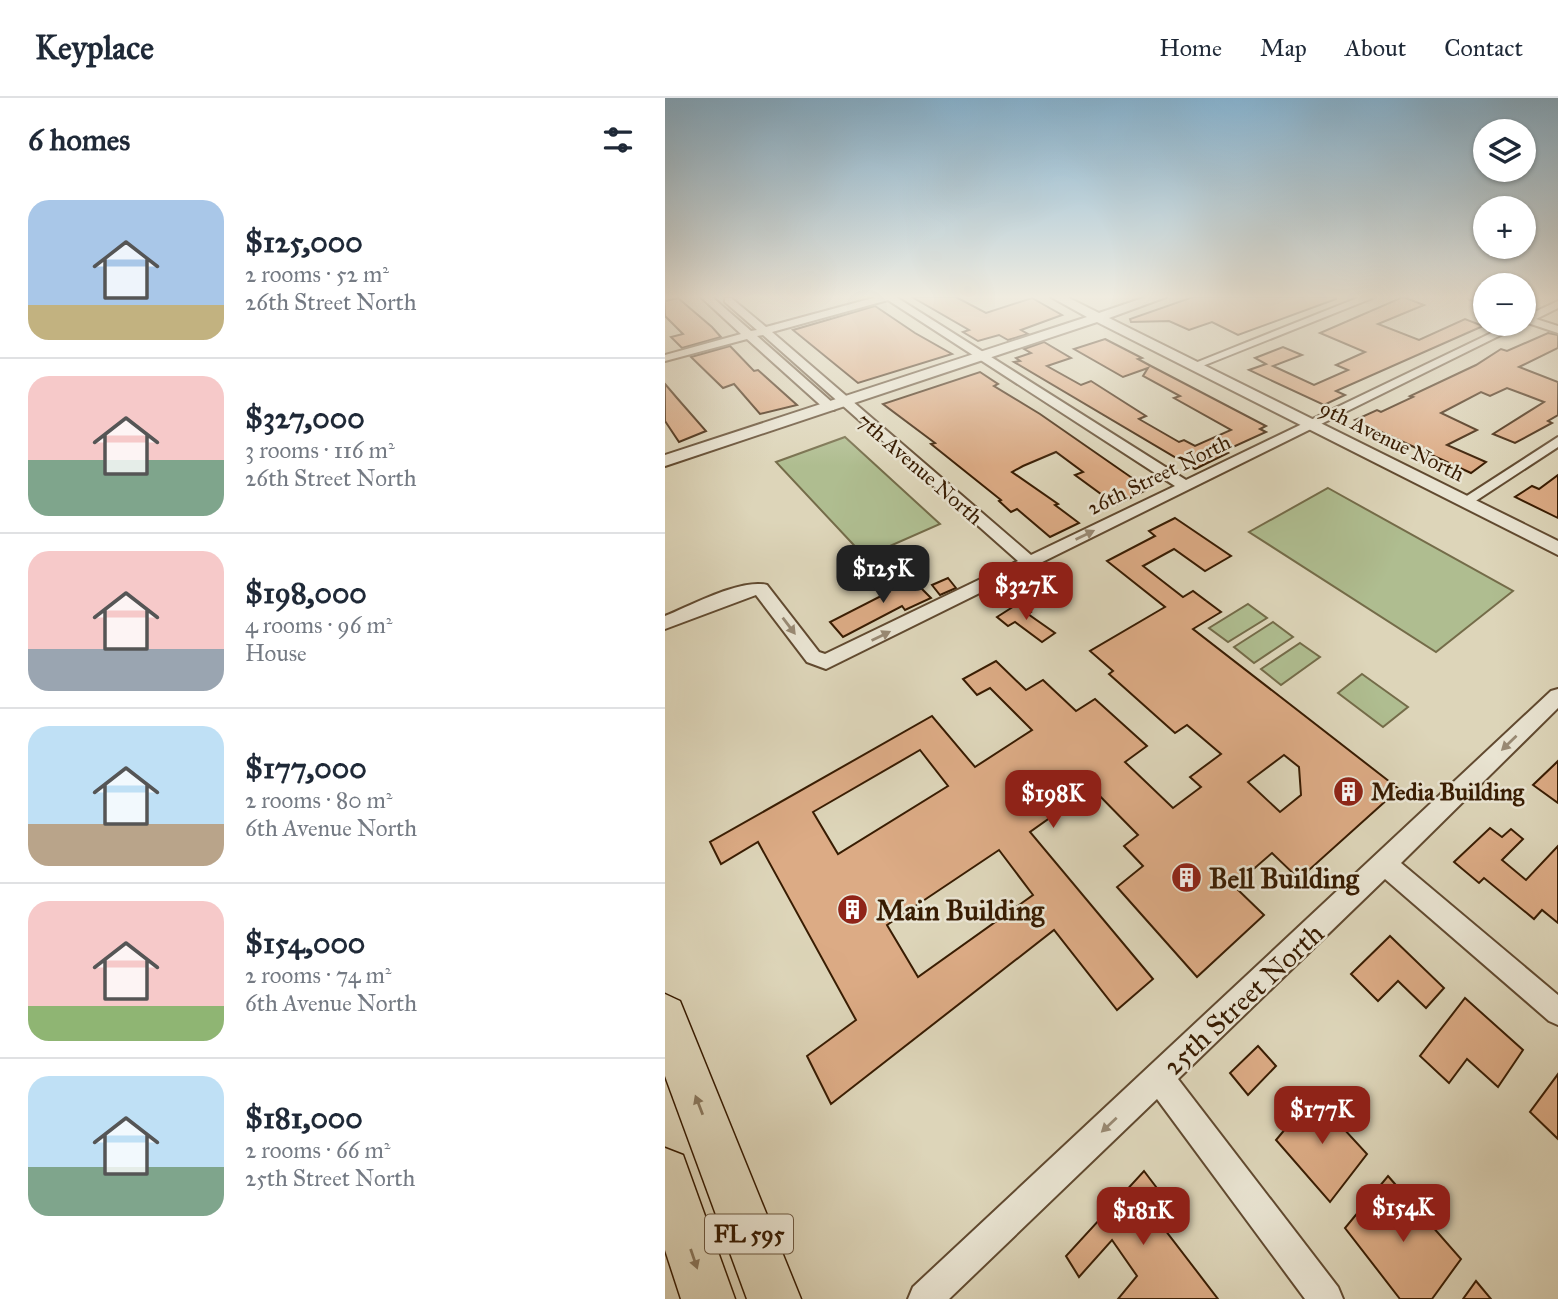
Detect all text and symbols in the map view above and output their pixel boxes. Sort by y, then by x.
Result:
text: Keyplace [35,28,154,68]
text: Home [1159,33,1222,63]
text: Map [1260,33,1307,63]
text: About [1345,33,1406,63]
text: Contact [1444,33,1523,63]
map controls [1473,119,1536,336]
button: layers [1473,119,1536,182]
icon: filters [599,121,637,159]
text: 6 homes [28,122,130,158]
button: + [1473,196,1536,259]
text: $125,000 [245,224,363,260]
icon: home [84,228,168,312]
text: 2 rooms · 52 m² [245,260,389,288]
button: − [1473,273,1536,336]
text: 26th Street North [245,288,416,316]
street label: 9th Avenue North [1315,395,1469,487]
text: $327,000 [245,400,365,436]
icon: home [84,404,168,488]
street label: 7th Avenue North [852,408,988,531]
street label: 26th Street North [1083,429,1235,521]
text: 3 rooms · 116 m² [245,436,395,464]
text: 26th Street North [245,464,416,492]
one-way arrow [1075,530,1095,541]
pin: $125K [834,546,932,605]
text: $125K [852,554,914,582]
pin: $327K [977,562,1075,622]
text: $327K [995,571,1057,599]
text: $198,000 [245,575,367,611]
icon: home [84,579,168,663]
text: 4 rooms · 96 m² [245,611,392,639]
one-way arrow [782,617,796,635]
one-way arrow [871,631,891,642]
text: House [245,639,307,667]
one-way arrow [1500,735,1517,752]
text: $177,000 [245,750,367,786]
icon: home [84,754,168,838]
pin: $198K [1004,770,1102,830]
building icon: Media Building [1331,775,1365,809]
place label: Media Building [1371,777,1525,807]
text: $198K [1021,779,1085,807]
text: 2 rooms · 80 m² [245,786,392,814]
text: 6th Avenue North [245,814,417,842]
building icon: Bell Building [1169,861,1203,895]
place label: Bell Building [1209,861,1360,896]
building icon: Main Building [836,893,870,927]
place label: Main Building [876,893,1045,928]
street label: 25th Street North [1156,916,1331,1083]
text: $154,000 [245,925,365,961]
icon: home [84,929,168,1013]
text: 2 rooms · 74 m² [245,961,391,989]
text: 6th Avenue North [245,989,417,1017]
pin: $177K [1273,1086,1371,1146]
one-way arrow [694,1094,705,1115]
text: $177K [1290,1095,1354,1123]
text: $181,000 [245,1100,363,1136]
icon: home [84,1104,168,1188]
one-way arrow [1101,1116,1118,1132]
text: 2 rooms · 66 m² [245,1136,390,1164]
text: 25th Street North [245,1164,415,1192]
pin: $154K [1354,1184,1452,1244]
pin: $181K [1094,1188,1192,1247]
text: $154K [1372,1193,1434,1221]
text: $181K [1113,1196,1173,1224]
road number: FL 595 [705,1214,793,1254]
one-way arrow [689,1249,700,1270]

